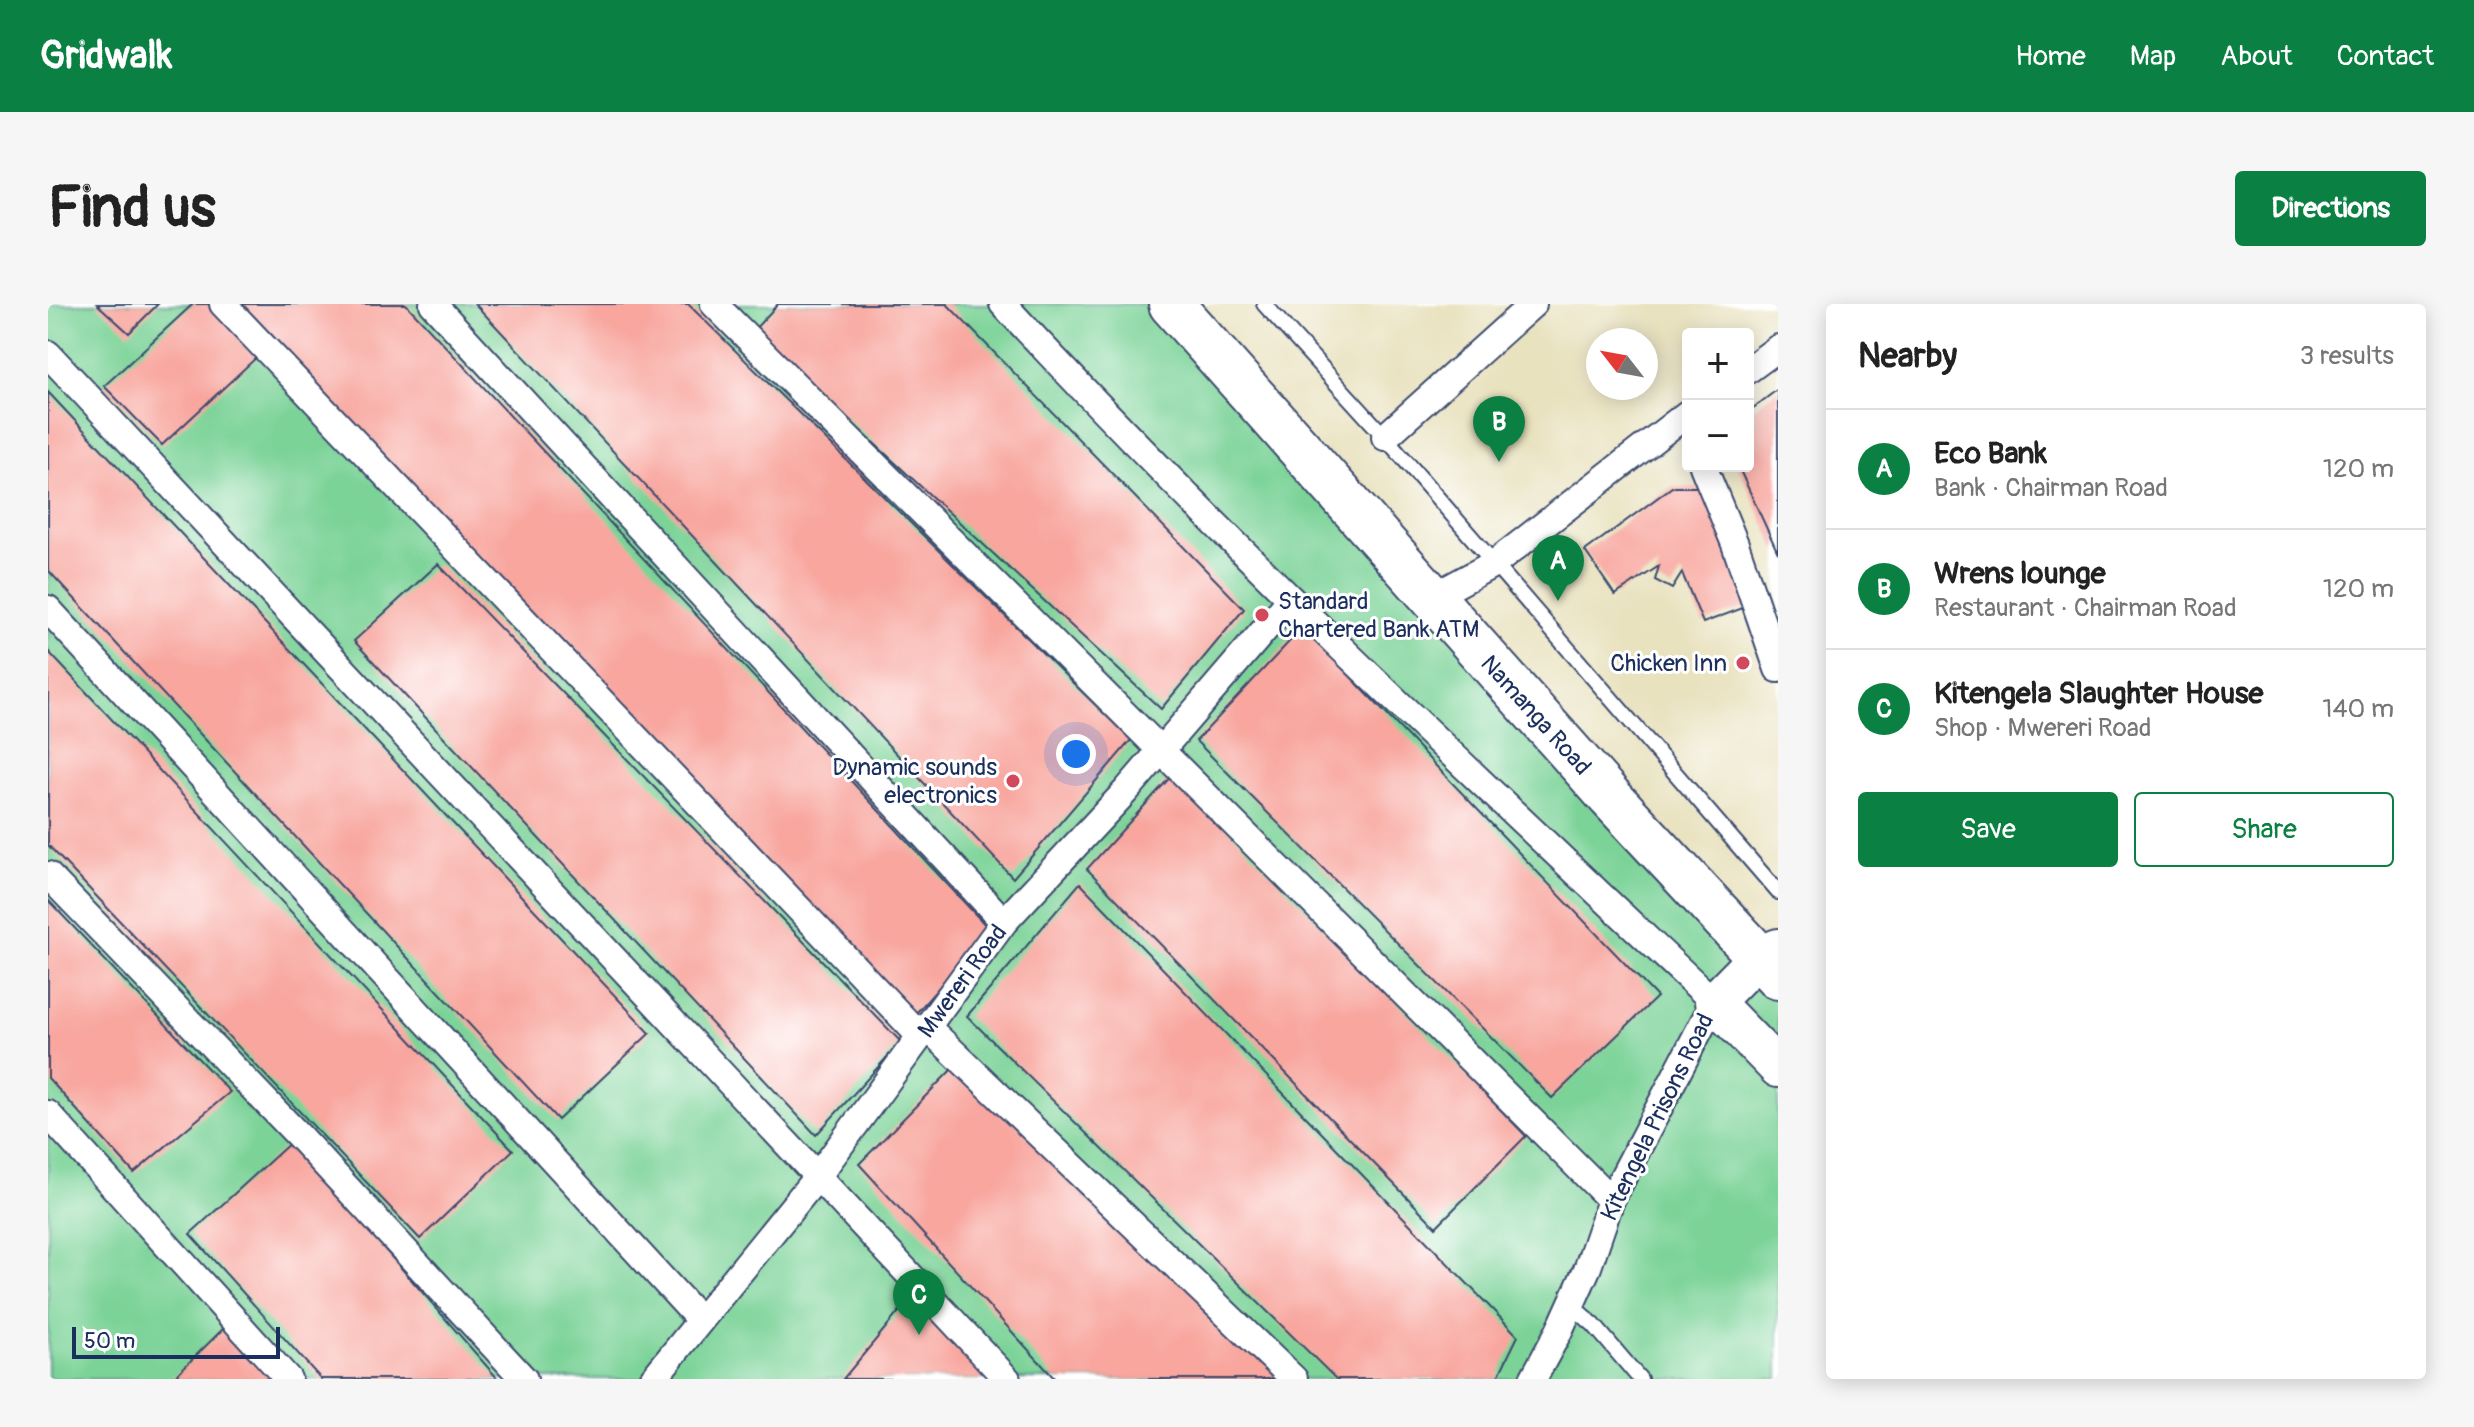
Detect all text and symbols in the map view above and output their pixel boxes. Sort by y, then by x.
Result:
text: Gridwalk [40,32,172,80]
text: Home [2015,39,2086,74]
text: Map [2130,39,2176,74]
text: About [2220,39,2293,74]
text: Contact [2337,39,2434,74]
button: Directions [2235,171,2426,246]
text: Find us [48,174,216,243]
north arrow [1586,328,1658,400]
map controls [1682,328,1754,472]
button: + [1682,328,1754,400]
text: Nearby [1858,335,1957,378]
text: 3 results [2300,340,2394,372]
pin: B [1473,396,1525,462]
button: − [1682,400,1754,472]
text: Eco Bank [1934,435,2047,472]
text: A [1876,453,1892,485]
text: 120 m [2323,453,2394,485]
text: Bank · Chairman Road [1934,472,2168,504]
pin: A [1532,535,1584,601]
text: Wrens lounge [1934,555,2105,592]
text: B [1877,573,1891,605]
text: 120 m [2323,573,2394,605]
place label: Standard Chartered Bank ATM [1278,587,1479,644]
text: Restaurant · Chairman Road [1934,592,2237,624]
marker: Standard Chartered Bank ATM [1253,606,1271,624]
place label: Chicken Inn [1610,649,1727,678]
street label: Namanga Road [1474,650,1597,781]
marker: Chicken Inn [1734,654,1752,672]
text: Kitengela Slaughter House [1934,675,2263,712]
text: C [1876,693,1892,725]
text: 140 m [2322,693,2394,725]
text: Shop · Mwereri Road [1934,712,2152,744]
your location [1056,734,1096,774]
place label: Dynamic sounds electronics [832,753,997,810]
marker: Dynamic sounds electronics [1004,772,1022,790]
button: Save [1858,792,2118,867]
button: Share [2134,792,2394,867]
street label: Mwereri Road [912,919,1013,1044]
street label: Kitengela Prisons Road [1595,1009,1720,1226]
pin: C [893,1269,945,1335]
scale bar [72,1323,280,1359]
text: 50 m [84,1327,135,1355]

